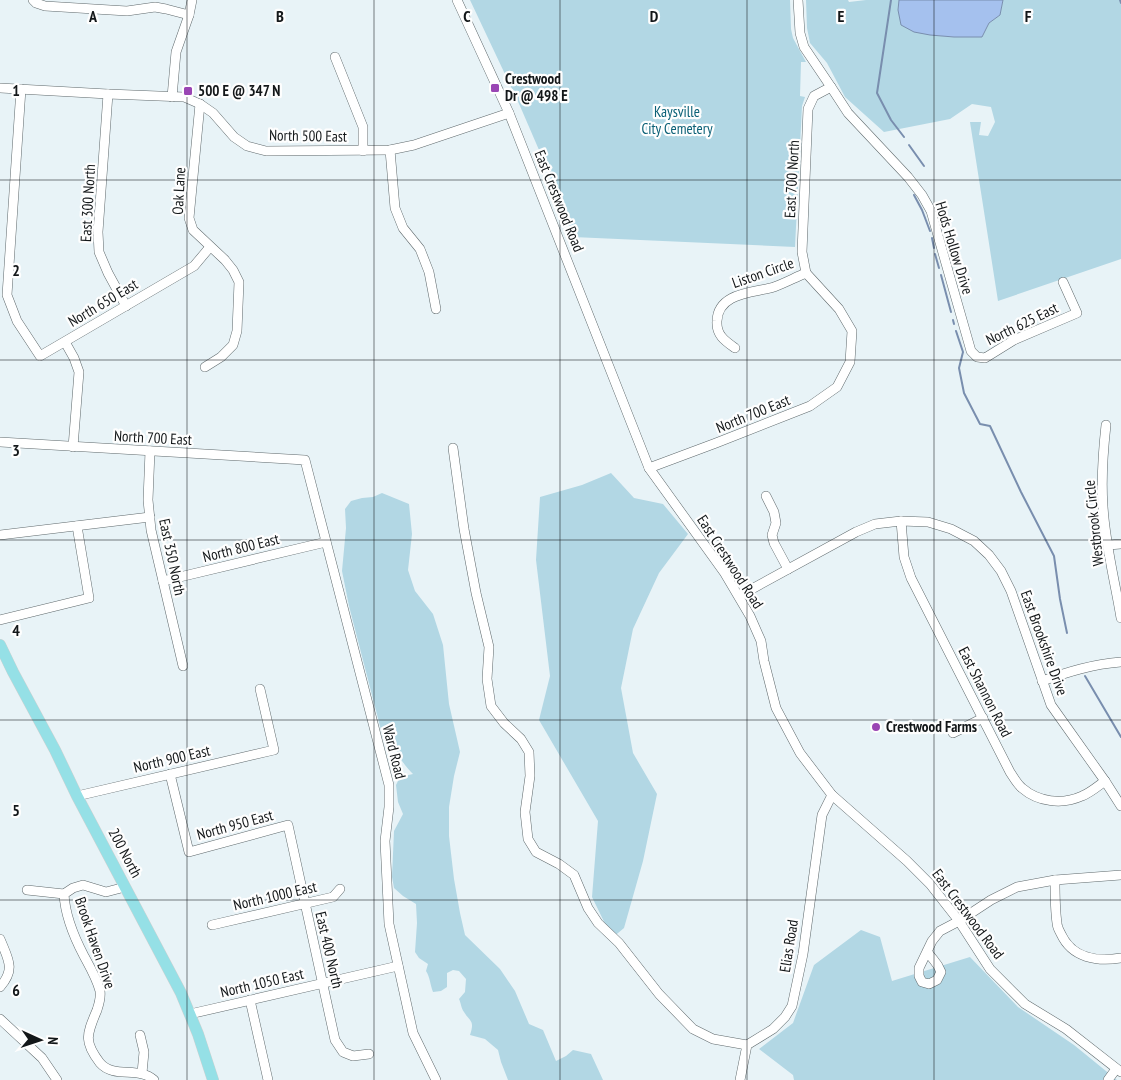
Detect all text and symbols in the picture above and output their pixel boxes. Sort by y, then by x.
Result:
text: A [88,6,98,26]
text: B [276,6,284,26]
text: C [463,6,471,26]
text: D [650,6,659,26]
text: E [838,6,845,26]
text: F [1025,6,1032,26]
place label: Crestwood Dr @ 498 E [505,69,568,105]
text: 1 [12,80,20,100]
place label: 500 E @ 347 N [198,81,280,100]
marker: Crestwood Dr @ 498 E [489,82,501,94]
marker: 500 E @ 347 N [182,85,194,97]
park label: Kaysville City Cemetery [641,102,713,138]
street label: North 500 East [269,125,347,146]
street label: East 700 North [780,140,803,218]
street label: East Crestwood Road [530,147,588,254]
street label: East 300 North [76,164,99,242]
street label: Oak Lane [168,167,189,215]
street label: Hods Hollow Drive [931,199,978,297]
street label: Liston Circle [729,253,796,292]
text: 2 [12,260,20,280]
street label: North 650 East [64,274,141,331]
street label: North 625 East [983,298,1061,349]
street label: North 700 East [713,390,793,437]
street label: North 700 East [114,426,192,449]
text: 3 [12,440,20,460]
street label: Westbrook Circle [1080,479,1107,567]
street label: East Crestwood Road [693,511,768,612]
street label: East 350 North [155,517,190,597]
street label: North 800 East [201,529,281,566]
street label: East Brookshire Drive [1017,588,1072,698]
text: 4 [12,620,20,640]
street label: East Shannon Road [955,643,1016,740]
place label: Crestwood Farms [886,717,977,736]
marker: Crestwood Farms [870,721,882,733]
street label: Ward Road [379,723,410,781]
street label: North 900 East [132,740,212,777]
text: 5 [12,800,20,820]
street label: North 950 East [195,805,275,844]
street label: 200 North [105,825,146,881]
street label: East Crestwood Road [928,865,1008,963]
street label: North 1000 East [231,877,318,914]
street label: Brook Haven Drive [71,894,120,991]
street label: East 400 North [311,910,348,990]
street label: Elias Road [775,918,802,974]
street label: North 1050 East [218,964,305,1001]
text: 6 [12,980,20,1000]
north arrow [15,1015,65,1065]
text: N [44,1036,62,1045]

